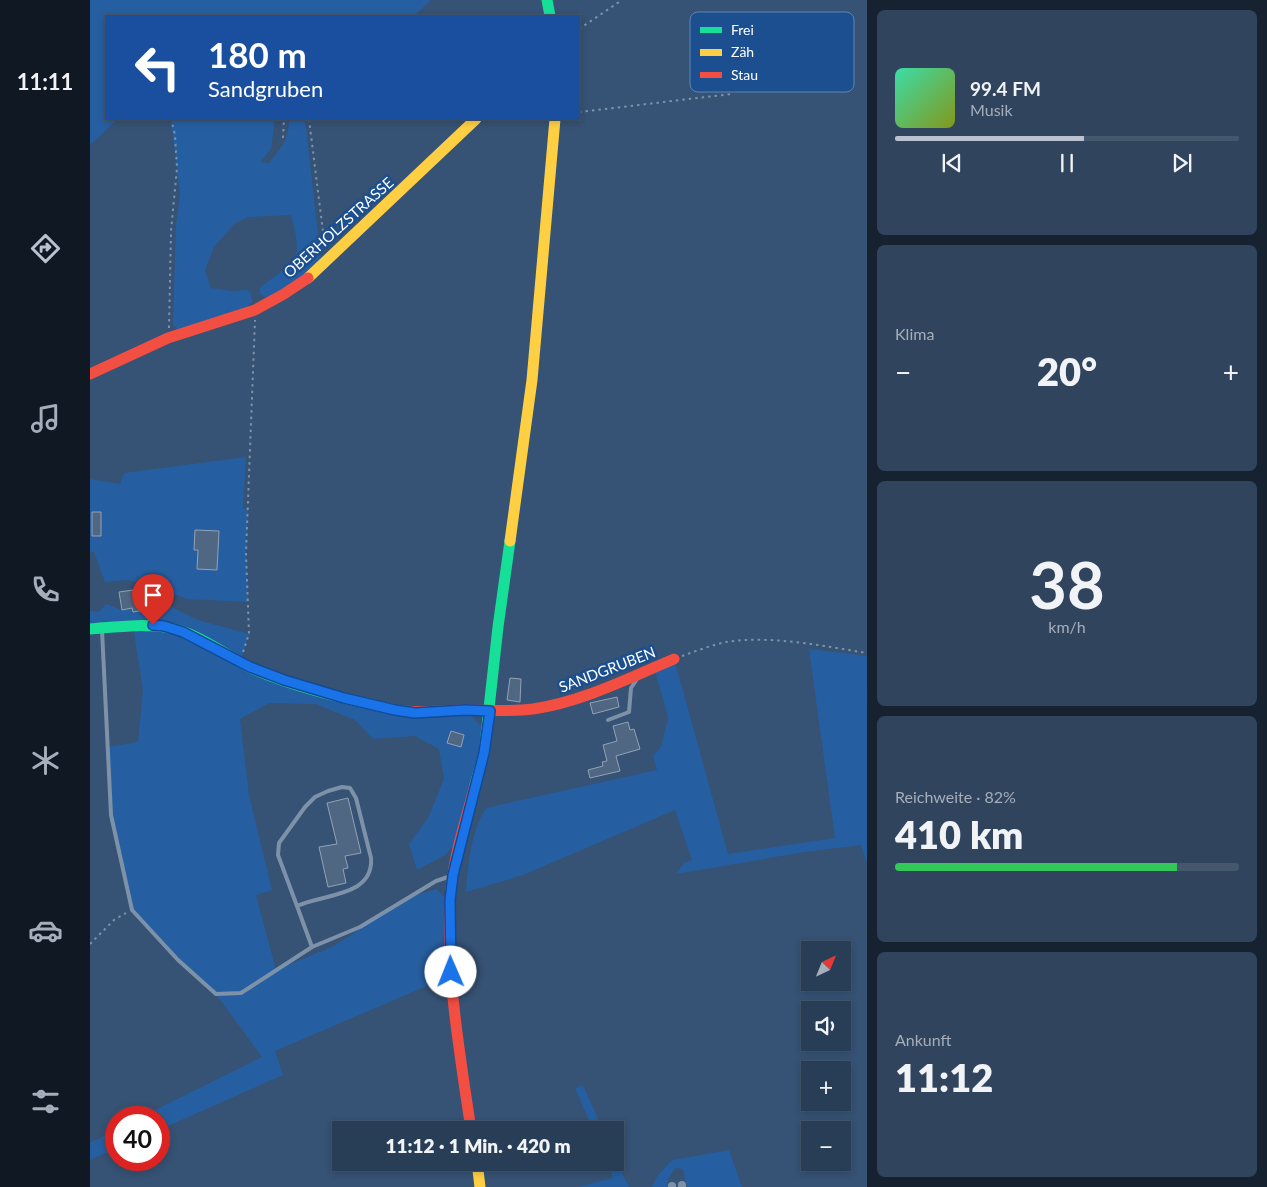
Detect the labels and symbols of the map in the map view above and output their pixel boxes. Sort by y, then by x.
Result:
legend [690,12,854,92]
text: Frei [731,21,754,38]
text: Zäh [731,43,754,60]
text: Stau [731,66,758,83]
street label: OBERHOLZSTRASSE [279,173,397,281]
pin [132,574,174,625]
street label: SANDGRUBEN [556,642,658,696]
north arrow [801,941,851,991]
position arrow [424,945,476,997]
speed limit sign: 40 [105,1106,170,1171]

